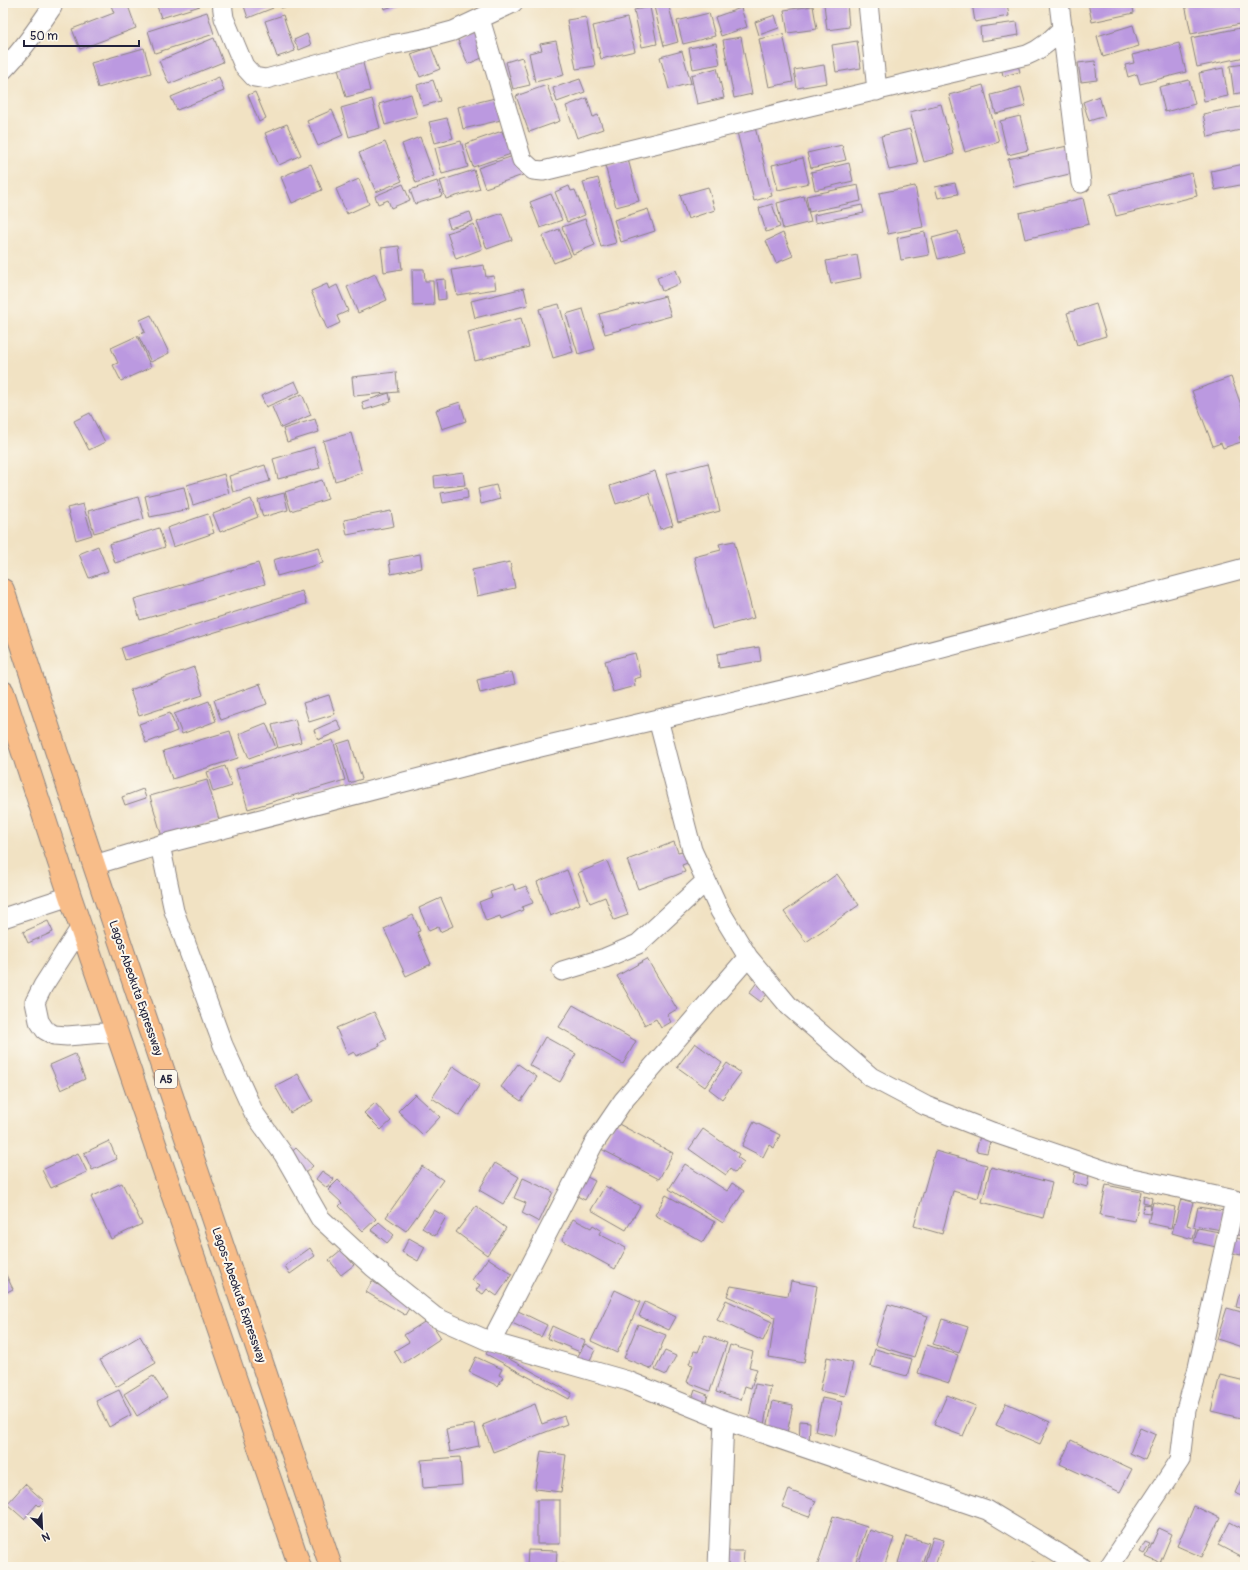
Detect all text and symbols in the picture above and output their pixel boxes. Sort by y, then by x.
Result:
scale bar [24,22,139,48]
text: 50 m [30,29,58,44]
street label: Lagos-Abeokuta Expressway [105,918,166,1058]
road number: A5 [155,1070,177,1088]
street label: Lagos-Abeokuta Expressway [208,1225,269,1365]
north arrow [22,1508,62,1548]
text: N [39,1529,52,1544]

